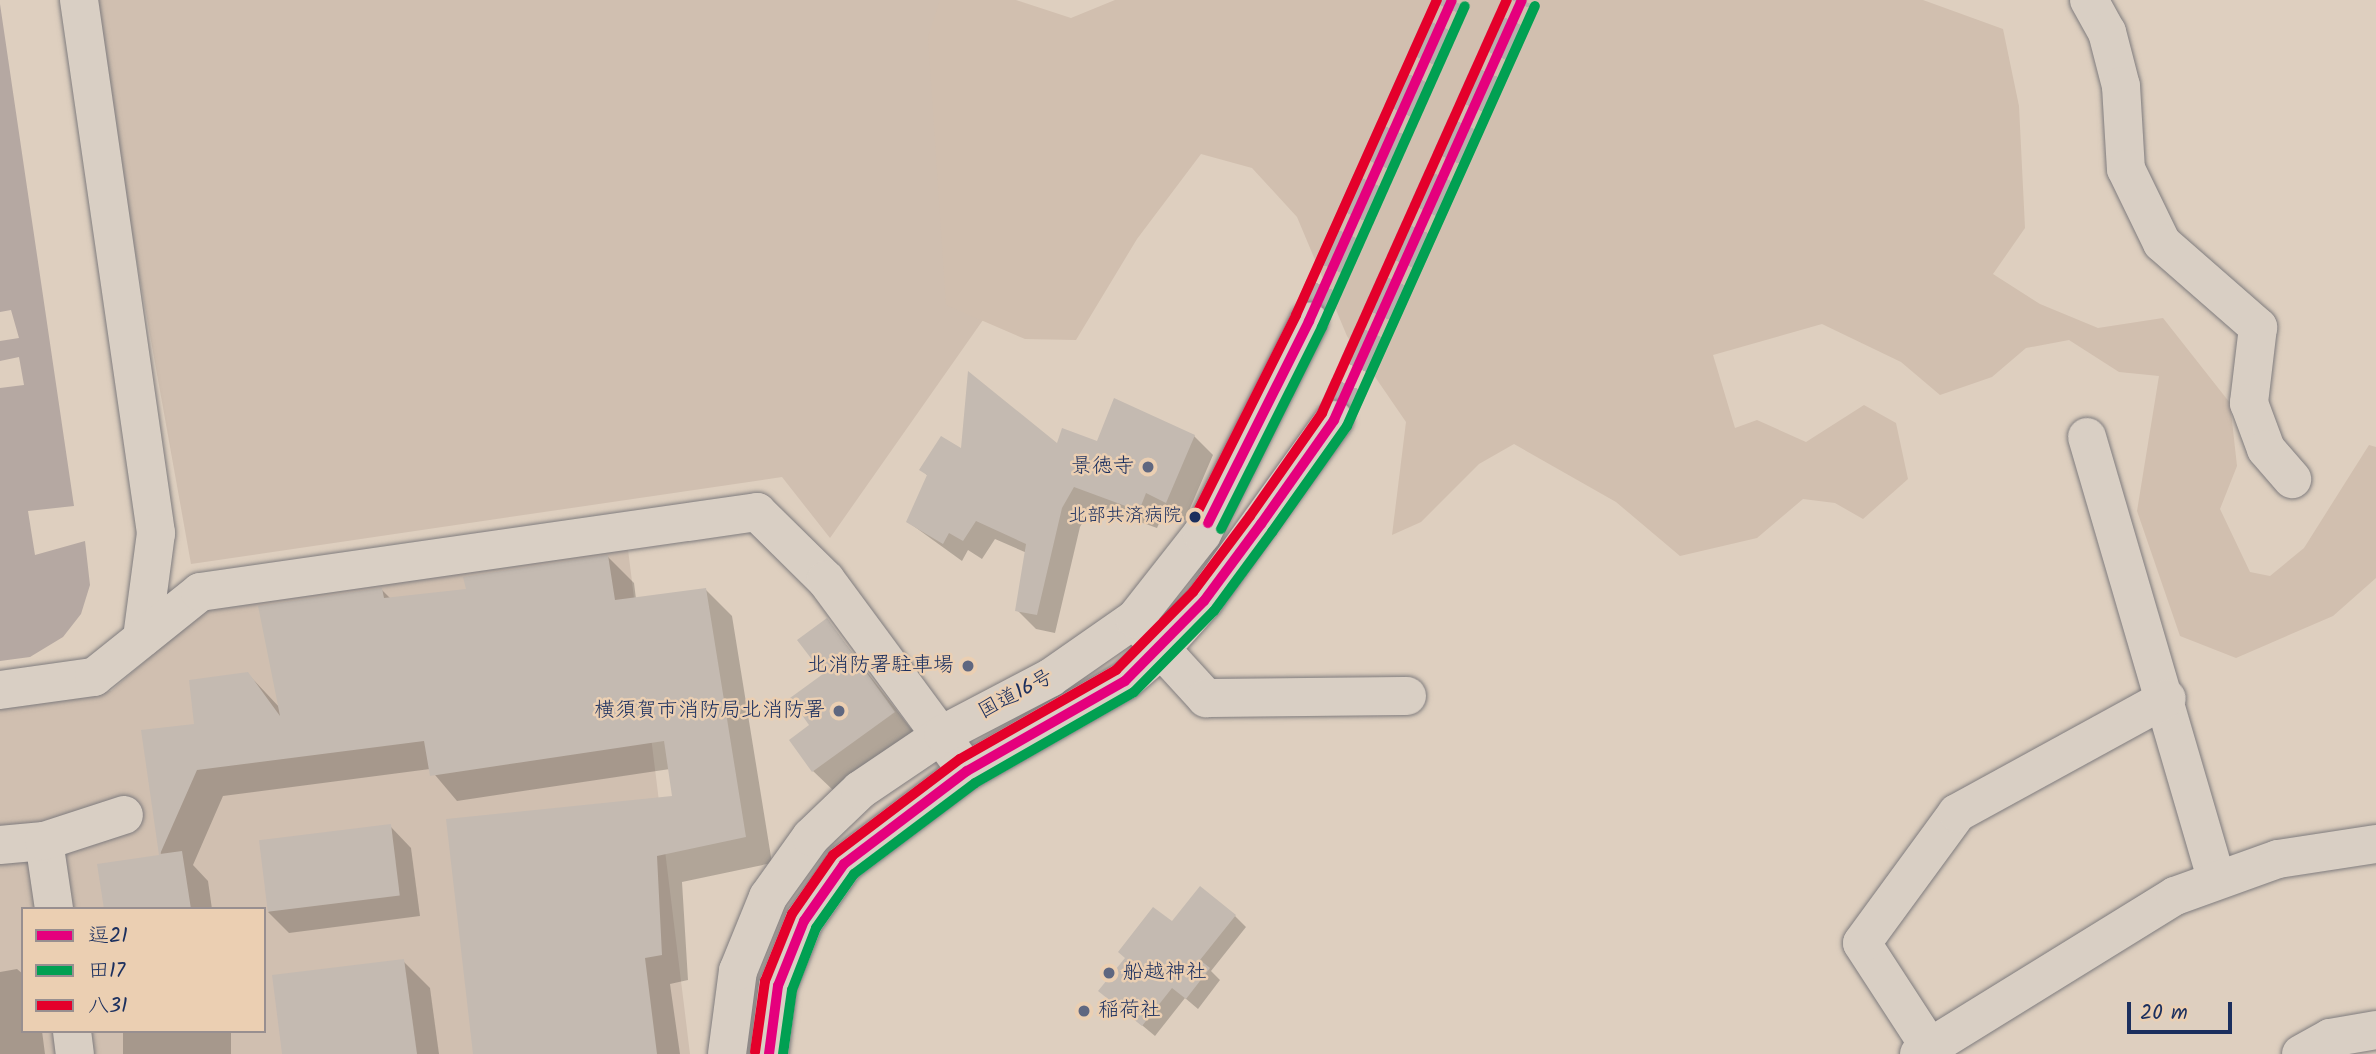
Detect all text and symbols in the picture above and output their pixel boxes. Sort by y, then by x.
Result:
place label: 景徳寺 [1071,454,1134,480]
marker: 景徳寺 [1140,459,1156,475]
place label: 北部共済病院 [1068,506,1182,528]
marker: 北部共済病院 [1188,510,1202,524]
place label: 北消防署駐車場 [807,653,954,679]
marker: 北消防署駐車場 [960,658,976,674]
street label: 国道16号 [974,665,1058,725]
place label: 横須賀市消防局北消防署 [594,698,825,724]
marker: 横須賀市消防局北消防署 [831,703,847,719]
legend [21,907,266,1033]
text: 逗21 [88,920,128,953]
text: 田17 [88,955,125,988]
place label: 船越神社 [1123,960,1207,986]
marker: 船越神社 [1101,965,1117,981]
scale bar [2131,988,2236,1032]
text: 八31 [88,990,128,1023]
text: 20 m [2140,997,2188,1030]
place label: 稲荷社 [1098,998,1161,1024]
marker: 稲荷社 [1076,1003,1092,1019]

